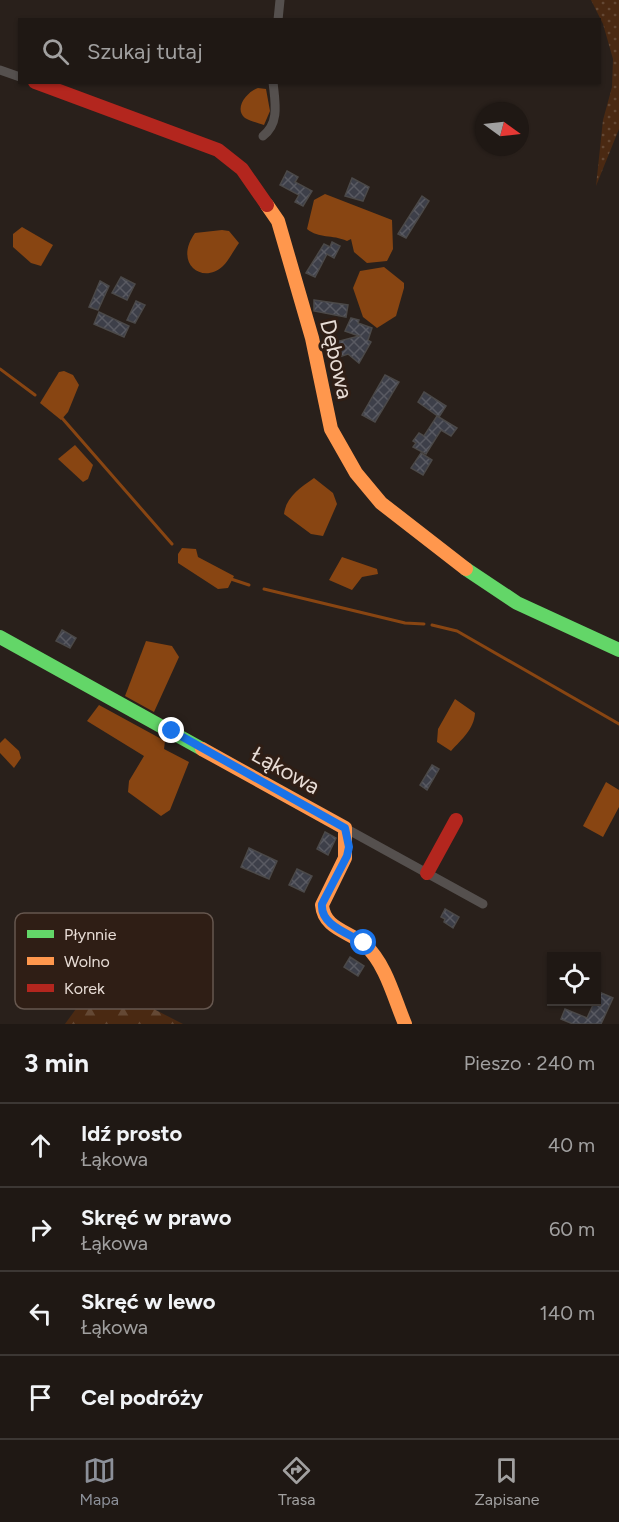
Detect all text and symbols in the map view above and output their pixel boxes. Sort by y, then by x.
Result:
search box [18,18,601,84]
icon: search [39,35,72,68]
text: Szukaj tutaj [87,38,203,65]
north arrow [475,102,529,156]
street label: Dębowa [314,317,359,401]
route end [158,717,184,743]
street label: Łąkowa [247,741,325,800]
legend [15,913,213,1009]
text: Płynnie [64,925,117,944]
route start [350,929,376,955]
text: Wolno [64,952,110,971]
map controls [547,952,601,1006]
button: locate [547,952,601,1006]
text: Korek [64,979,105,998]
text: 3 min [24,1047,89,1079]
text: Pieszo · 240 m [464,1051,595,1075]
text: Idź prosto [81,1120,182,1147]
icon: ahead [24,1129,57,1162]
text: 40 m [548,1133,595,1157]
text: Łąkowa [81,1147,148,1171]
text: Skręć w prawo [81,1204,231,1231]
icon: right [24,1213,57,1246]
text: 60 m [549,1217,595,1241]
text: Łąkowa [81,1231,148,1255]
text: Skręć w lewo [81,1288,216,1315]
icon: left [24,1297,57,1330]
text: 140 m [540,1301,595,1325]
text: Łąkowa [81,1315,148,1339]
icon: arrive [24,1381,57,1414]
text: Cel podróży [81,1384,203,1411]
tab: Mapa [80,1454,119,1509]
tab: Trasa [278,1454,315,1509]
tab: Zapisane [475,1454,539,1509]

